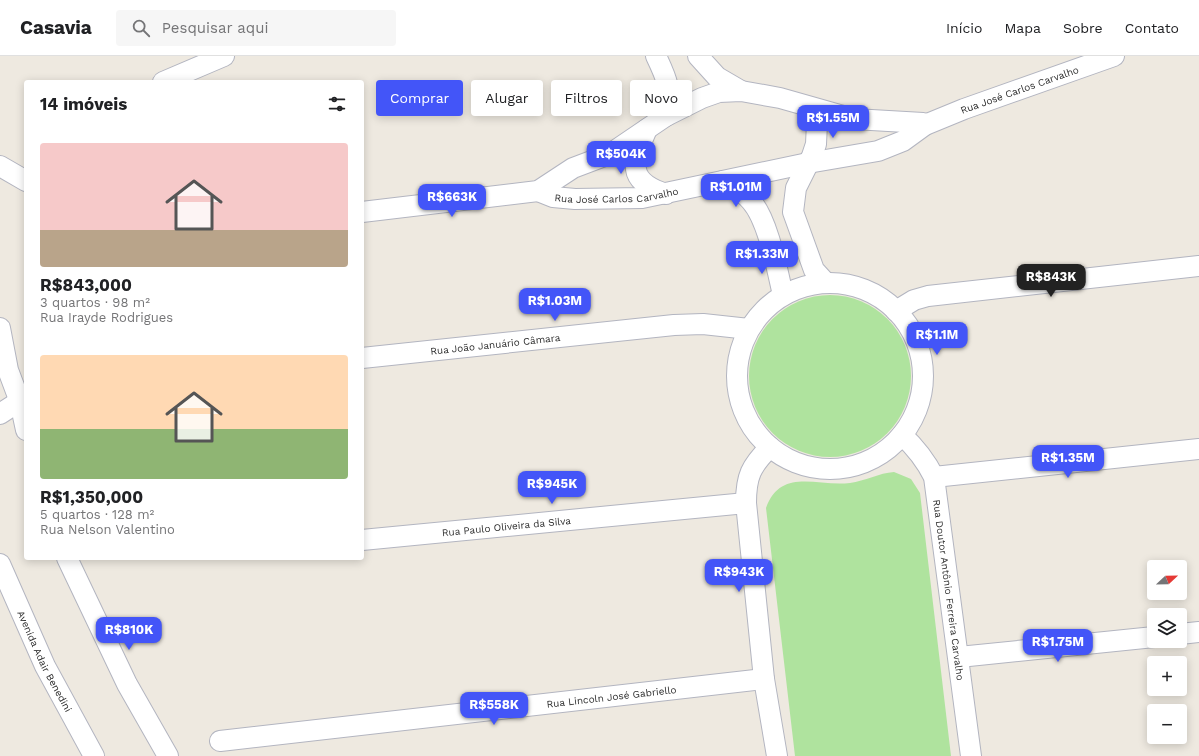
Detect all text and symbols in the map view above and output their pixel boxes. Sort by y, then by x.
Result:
search box [116,10,396,46]
text: Casavia [20,16,92,39]
icon: search [130,17,152,39]
text: Pesquisar aqui [162,19,269,37]
text: Início [946,20,982,36]
text: Mapa [1004,20,1041,36]
text: Sobre [1063,20,1103,36]
text: Contato [1125,20,1179,36]
street label: Rua José Carlos Carvalho [959,63,1080,115]
chip: Comprar [376,80,463,116]
chip: Alugar [471,80,543,116]
chip: Filtros [551,80,622,116]
chip: Novo [630,80,692,116]
icon: filters [326,93,348,115]
text: 14 imóveis [40,94,127,114]
pin: R$1.55M [796,105,870,139]
text: R$1.55M [806,110,860,125]
pin: R$504K [588,141,654,175]
text: R$504K [596,146,646,161]
icon: home [158,169,230,241]
pin: R$1.01M [699,174,773,208]
text: R$1.01M [710,179,762,194]
pin: R$663K [419,184,485,218]
street label: Rua José Carlos Carvalho [554,185,679,205]
text: R$663K [427,189,477,204]
pin: R$1.33M [725,241,799,275]
text: R$1.33M [735,246,789,261]
pin: R$843K [1018,264,1084,298]
text: R$843K [1026,269,1076,284]
text: R$843,000 [40,275,132,295]
pin: R$1.03M [518,288,592,322]
text: R$1.03M [528,293,582,308]
text: 3 quartos · 98 m² [40,295,150,310]
text: Rua Irayde Rodrigues [40,310,173,325]
pin: R$1.1M [904,322,970,356]
text: R$1.1M [916,327,958,342]
street label: Rua João Januário Câmara [430,332,561,356]
icon: home [158,381,230,453]
pin: R$1.35M [1031,445,1105,479]
text: R$1.35M [1041,450,1095,465]
pin: R$945K [519,471,585,505]
text: R$945K [527,476,577,491]
text: R$1,350,000 [40,487,143,507]
street label: Rua Doutor Antônio Ferreira Carvalho [932,499,966,681]
text: 5 quartos · 128 m² [40,507,154,522]
street label: Rua Paulo Oliveira da Silva [441,514,572,538]
text: Rua Nelson Valentino [40,522,175,537]
pin: R$943K [706,559,772,593]
north arrow [1147,560,1187,600]
map controls [1147,560,1187,744]
text: R$943K [714,564,764,579]
button: layers [1147,608,1187,648]
street label: Avenida Adair Benedini [16,609,74,714]
pin: R$810K [96,617,162,651]
text: R$810K [105,622,153,637]
pin: R$1.75M [1021,629,1095,663]
text: R$1.75M [1032,634,1084,649]
button: + [1147,656,1187,696]
street label: Rua Lincoln José Gabriello [546,684,677,709]
pin: R$558K [461,692,527,726]
text: R$558K [469,697,519,712]
button: − [1147,704,1187,744]

